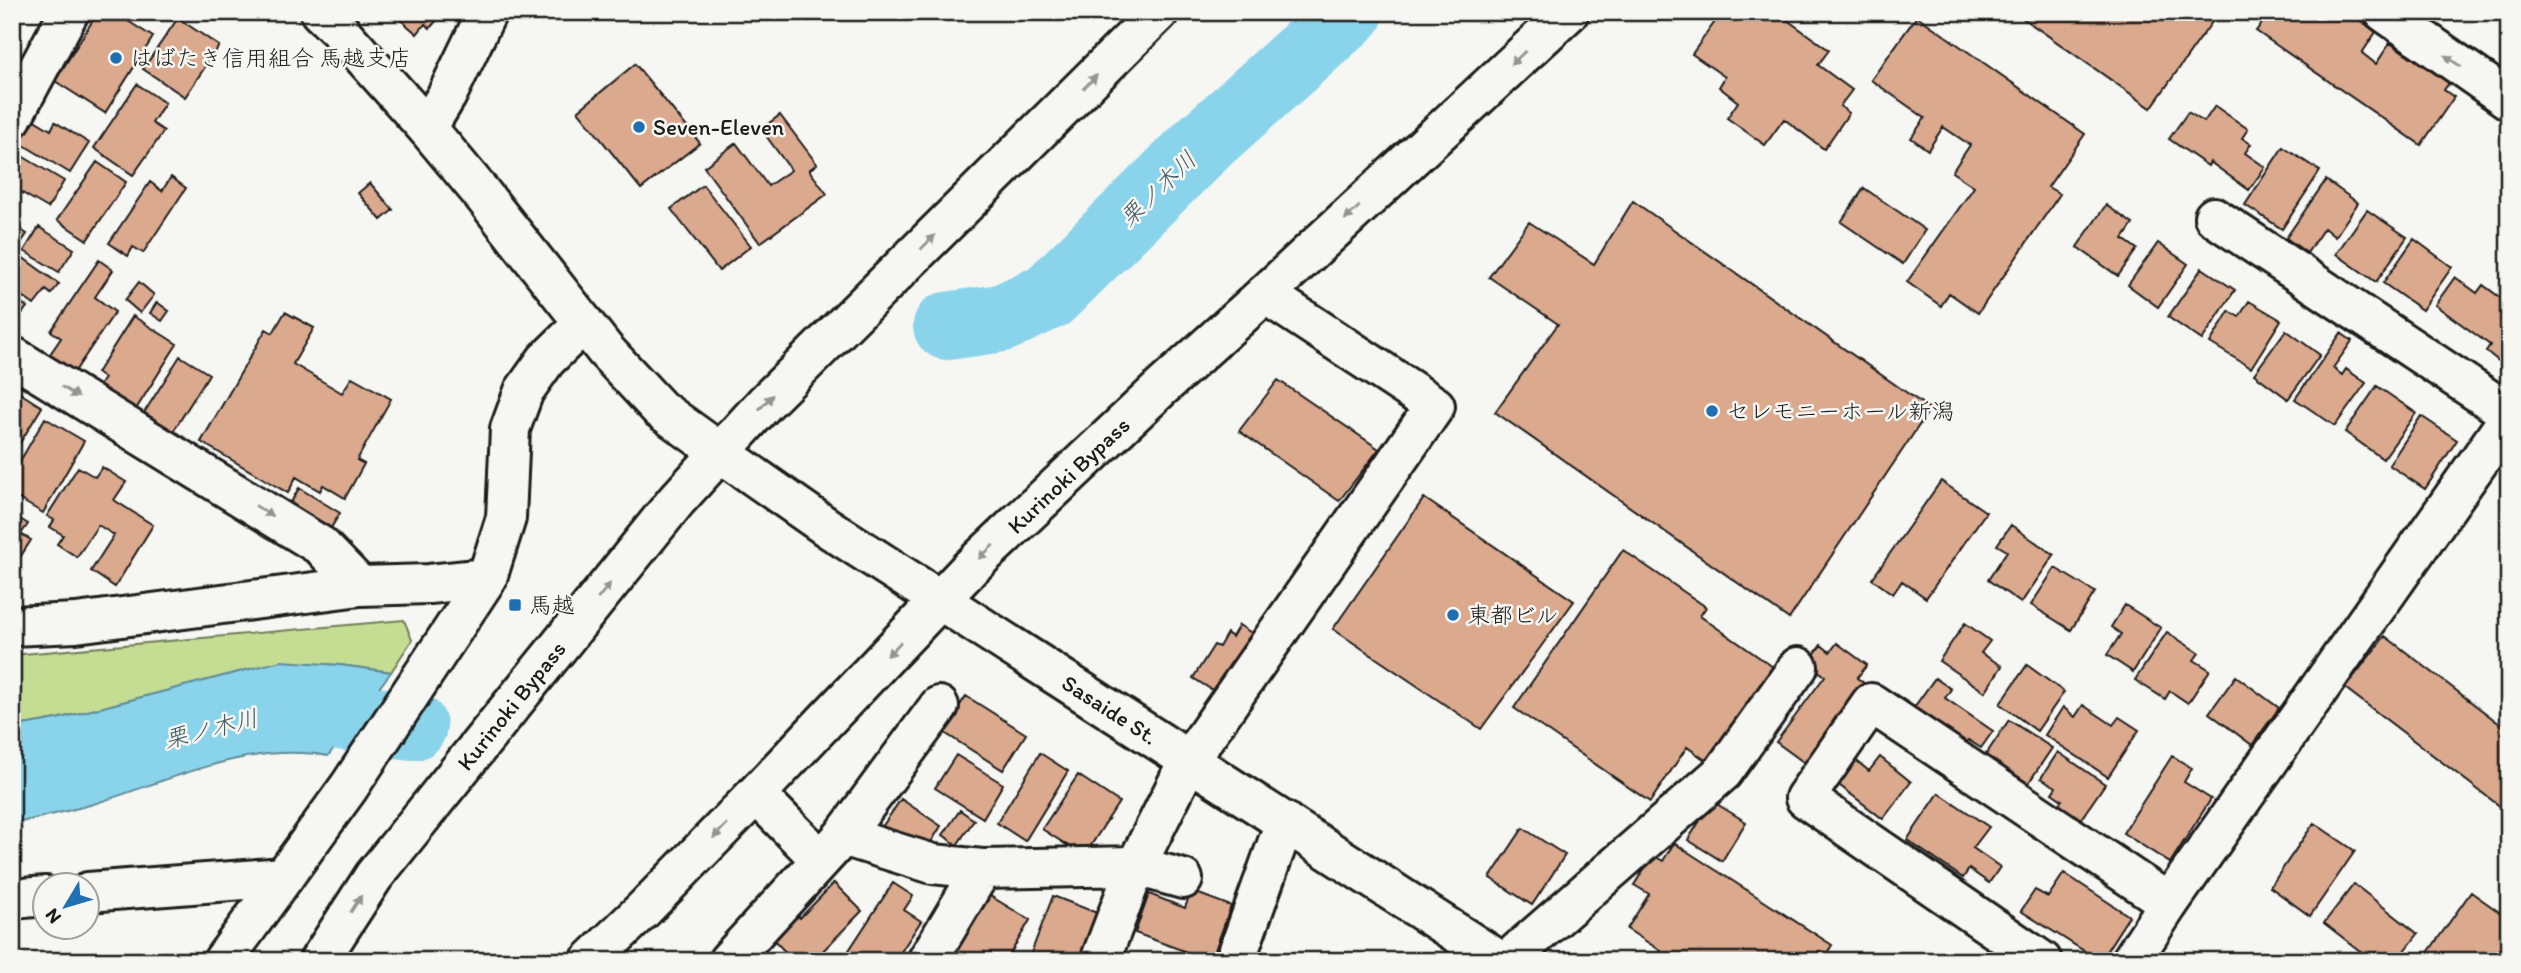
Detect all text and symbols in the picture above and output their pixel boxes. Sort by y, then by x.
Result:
place label: はばたき信用組合 馬越支店 [130,44,411,72]
one-way arrow [1510,49,1527,65]
marker: はばたき信用組合 馬越支店 [108,50,124,66]
one-way arrow [2444,54,2462,68]
one-way arrow [1081,75,1098,91]
place label: Seven-Eleven [653,113,784,141]
marker: Seven-Eleven [631,119,647,135]
water label: 栗ノ木川 [1113,145,1202,232]
one-way arrow [1344,205,1361,221]
one-way arrow [919,235,936,251]
one-way arrow [61,385,80,398]
one-way arrow [758,394,774,411]
place label: セレモニーホール新潟 [1726,397,1954,425]
marker: セレモニーホール新潟 [1704,403,1720,419]
street label: Kurinoki Bypass [1001,411,1135,540]
one-way arrow [254,505,273,518]
one-way arrow [978,544,995,560]
one-way arrow [596,582,610,600]
place label: 馬越 [529,591,575,619]
marker: 馬越 [507,597,523,613]
place label: 東都ビル [1467,601,1559,629]
marker: 東都ビル [1445,607,1461,623]
street label: Kurinoki Bypass [451,635,572,776]
one-way arrow [886,640,902,657]
street label: Sasaide St. [1057,669,1163,751]
water label: 栗ノ木川 [161,703,261,754]
one-way arrow [711,823,728,840]
north arrow [32,872,102,942]
one-way arrow [349,894,362,913]
text: N [40,904,66,928]

